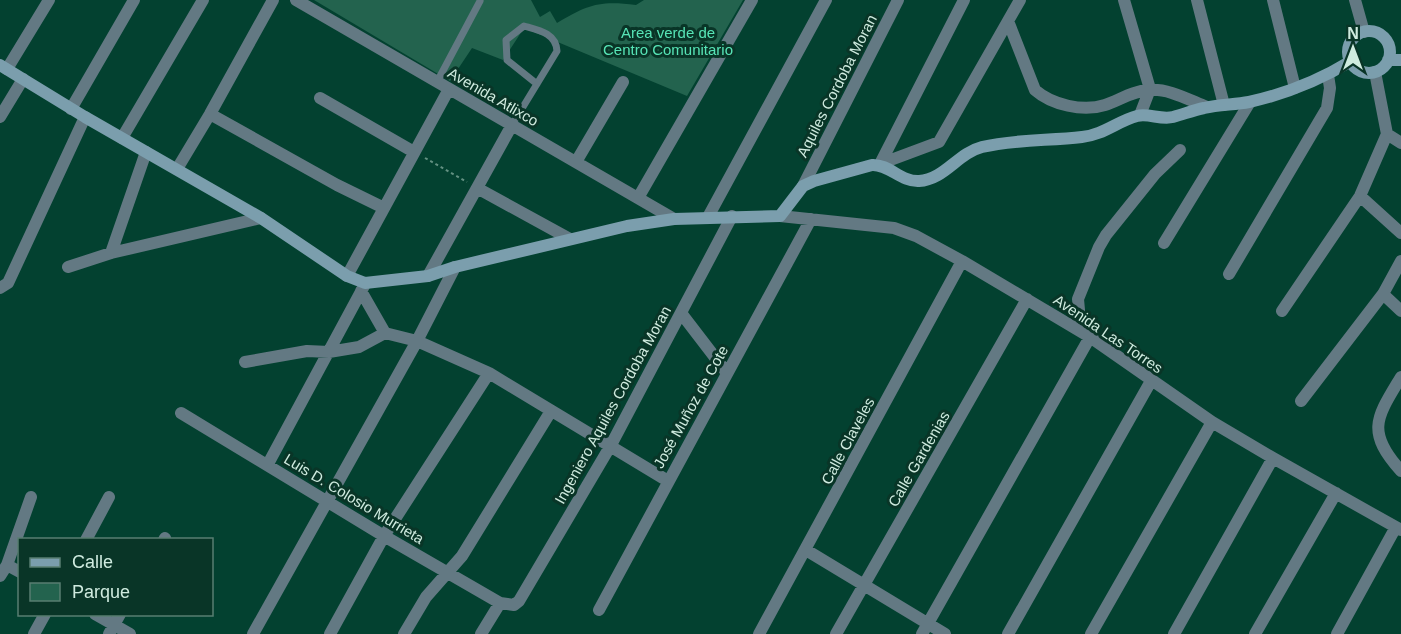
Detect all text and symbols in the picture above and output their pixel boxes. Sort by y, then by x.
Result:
street label: Aquiles Cordoba Moran [793,12,880,160]
north arrow [1323,18,1383,78]
park label: Area verde de Centro Comunitario [603,24,733,58]
text: N [1347,25,1359,42]
street label: Avenida Atlixco [445,64,541,129]
street label: Avenida Las Torres [1051,291,1166,376]
street label: Ingeniero Aquiles Cordoba Moran [551,303,674,507]
street label: José Muñoz de Cote [650,342,731,471]
street label: Calle Claveles [818,394,878,487]
street label: Calle Gardenias [884,408,953,510]
street label: Luis D. Colosio Murrieta [281,450,428,547]
legend [18,538,213,616]
text: Calle [72,552,113,572]
text: Parque [72,582,130,602]

